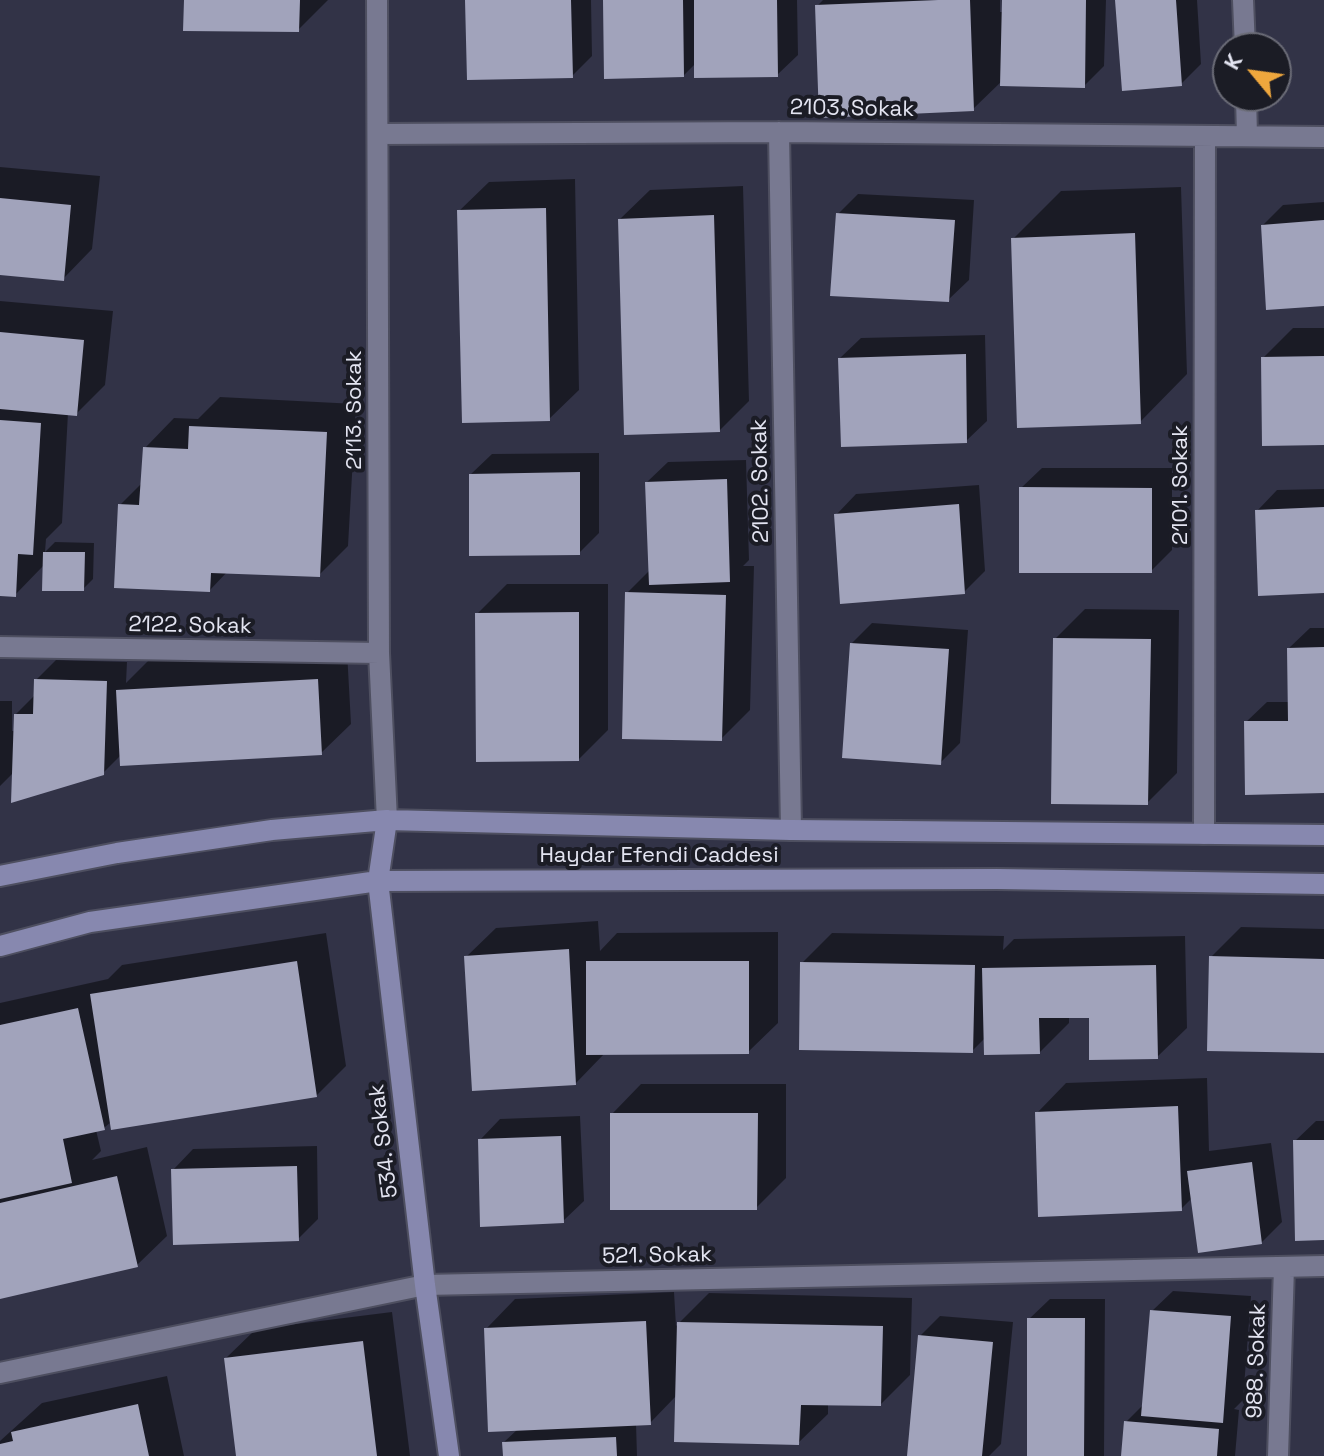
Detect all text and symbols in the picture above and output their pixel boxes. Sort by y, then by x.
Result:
north arrow [1212,32,1292,112]
text: K [1217,49,1248,74]
street label: 2103. Sokak [790,95,914,123]
street label: 2113. Sokak [342,350,368,470]
street label: 2102. Sokak [747,419,775,543]
street label: 2101. Sokak [1168,425,1194,545]
street label: 2122. Sokak [128,612,252,640]
street label: Haydar Efendi Caddesi [539,843,779,869]
street label: 534. Sokak [364,1083,404,1199]
street label: 521. Sokak [602,1242,712,1270]
street label: 988. Sokak [1242,1303,1272,1419]

